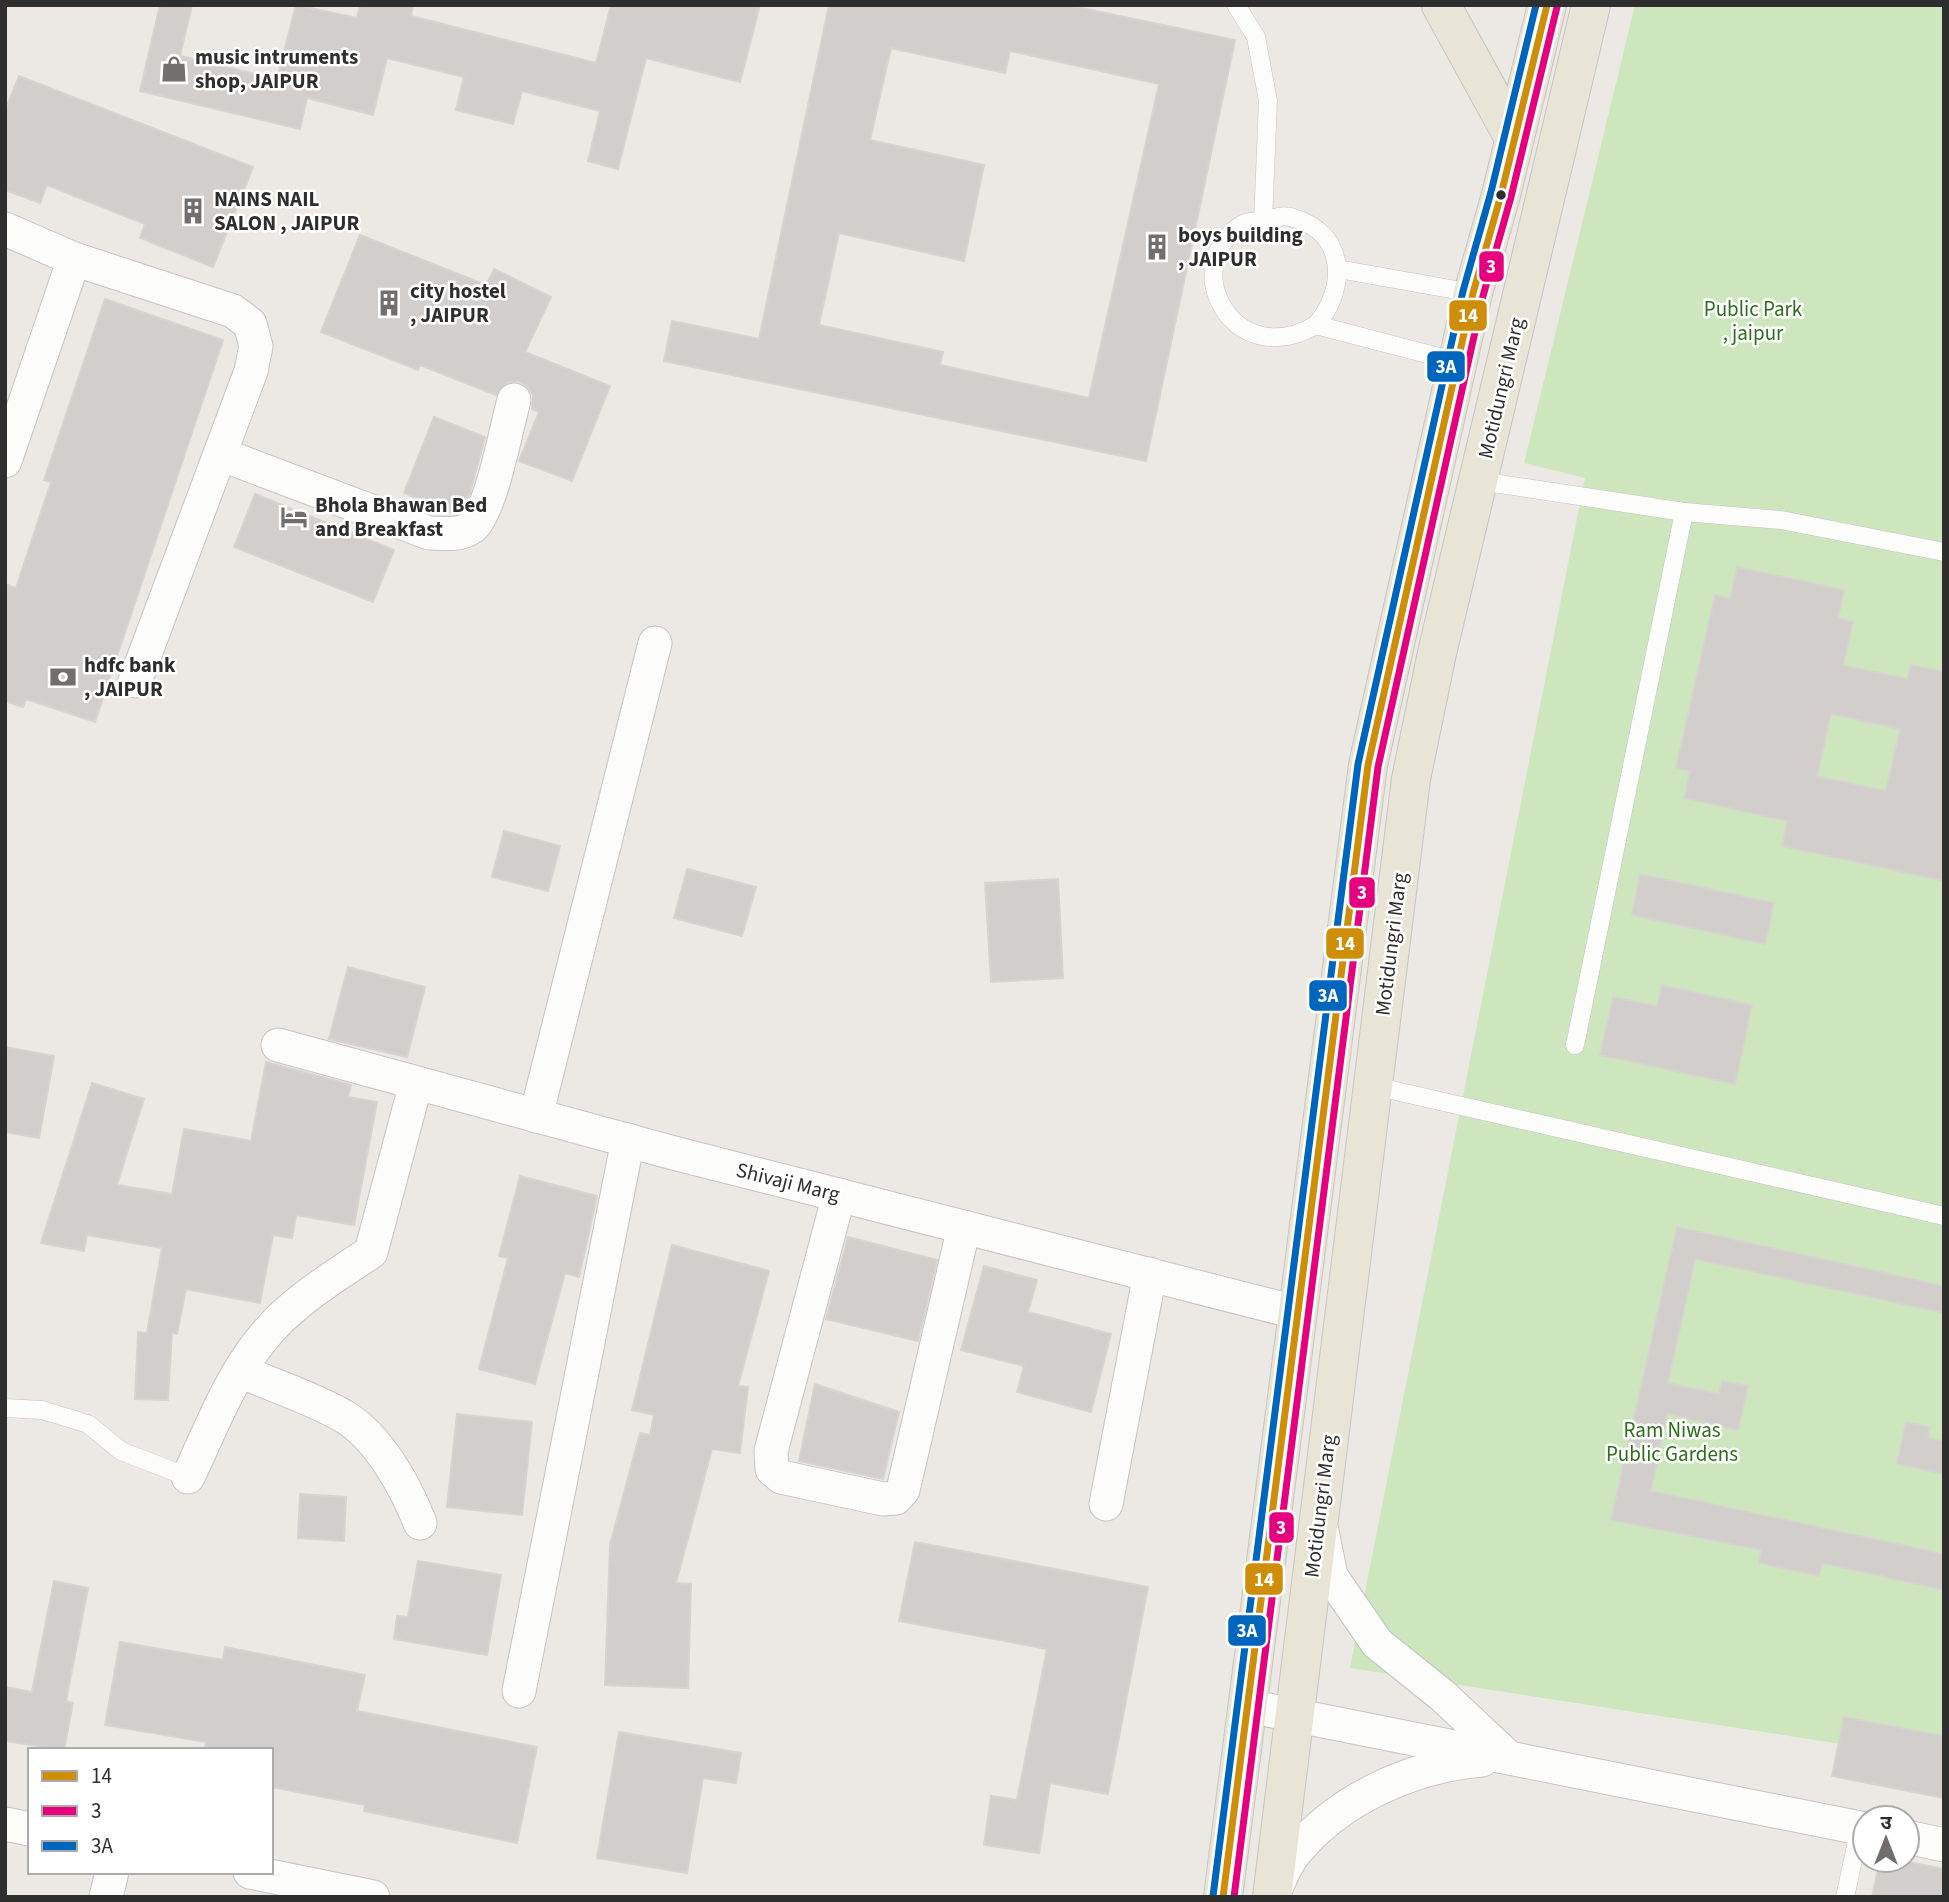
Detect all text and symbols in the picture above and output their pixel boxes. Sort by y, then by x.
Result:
place label: music intruments shop, JAIPUR [195,42,358,96]
shop icon: music intruments shop, JAIPUR [159,54,189,84]
place label: NAINS NAIL SALON , JAIPUR [214,184,359,238]
unlabelled marker [1494,188,1508,202]
building icon: NAINS NAIL SALON , JAIPUR [178,196,208,226]
place label: boys building , JAIPUR [1178,220,1303,274]
building icon: boys building , JAIPUR [1142,232,1172,262]
line badge: 3 [1478,250,1505,283]
text: 3 [1486,254,1496,281]
place label: city hostel , JAIPUR [410,276,506,330]
building icon: city hostel , JAIPUR [374,288,404,318]
park label: Public Park , jaipur [1704,294,1803,348]
line badge: 14 [1448,299,1488,332]
text: 14 [1458,303,1478,330]
street label: Motidungri Marg [1470,314,1532,461]
line badge: 3A [1426,350,1466,383]
text: 3A [1436,354,1457,381]
place label: Bhola Bhawan Bed and Breakfast [315,490,487,544]
hotel icon: Bhola Bhawan Bed and Breakfast [279,502,309,532]
place label: hdfc bank , JAIPUR [84,650,176,704]
bank icon: hdfc bank , JAIPUR [48,662,78,692]
street label: Motidungri Marg [1367,870,1415,1017]
line badge: 3 [1348,876,1376,909]
text: 3 [1357,880,1367,907]
line badge: 14 [1325,927,1365,960]
text: 14 [1335,931,1355,958]
line badge: 3A [1308,979,1348,1012]
text: 3A [1318,983,1339,1010]
street label: Shivaji Marg [733,1155,843,1209]
park label: Ram Niwas Public Gardens [1606,1415,1738,1469]
street label: Motidungri Marg [1296,1432,1344,1579]
line badge: 3 [1268,1511,1295,1544]
text: 3 [1276,1515,1286,1542]
line badge: 14 [1244,1562,1284,1596]
text: 14 [1254,1567,1274,1594]
line badge: 3A [1227,1614,1267,1647]
text: 3A [1237,1618,1258,1645]
legend [28,1748,273,1874]
text: 14 [91,1761,112,1791]
text: 3 [91,1796,101,1826]
north arrow [1851,1804,1921,1874]
text: उ [1880,1810,1892,1837]
text: 3A [91,1831,113,1861]

